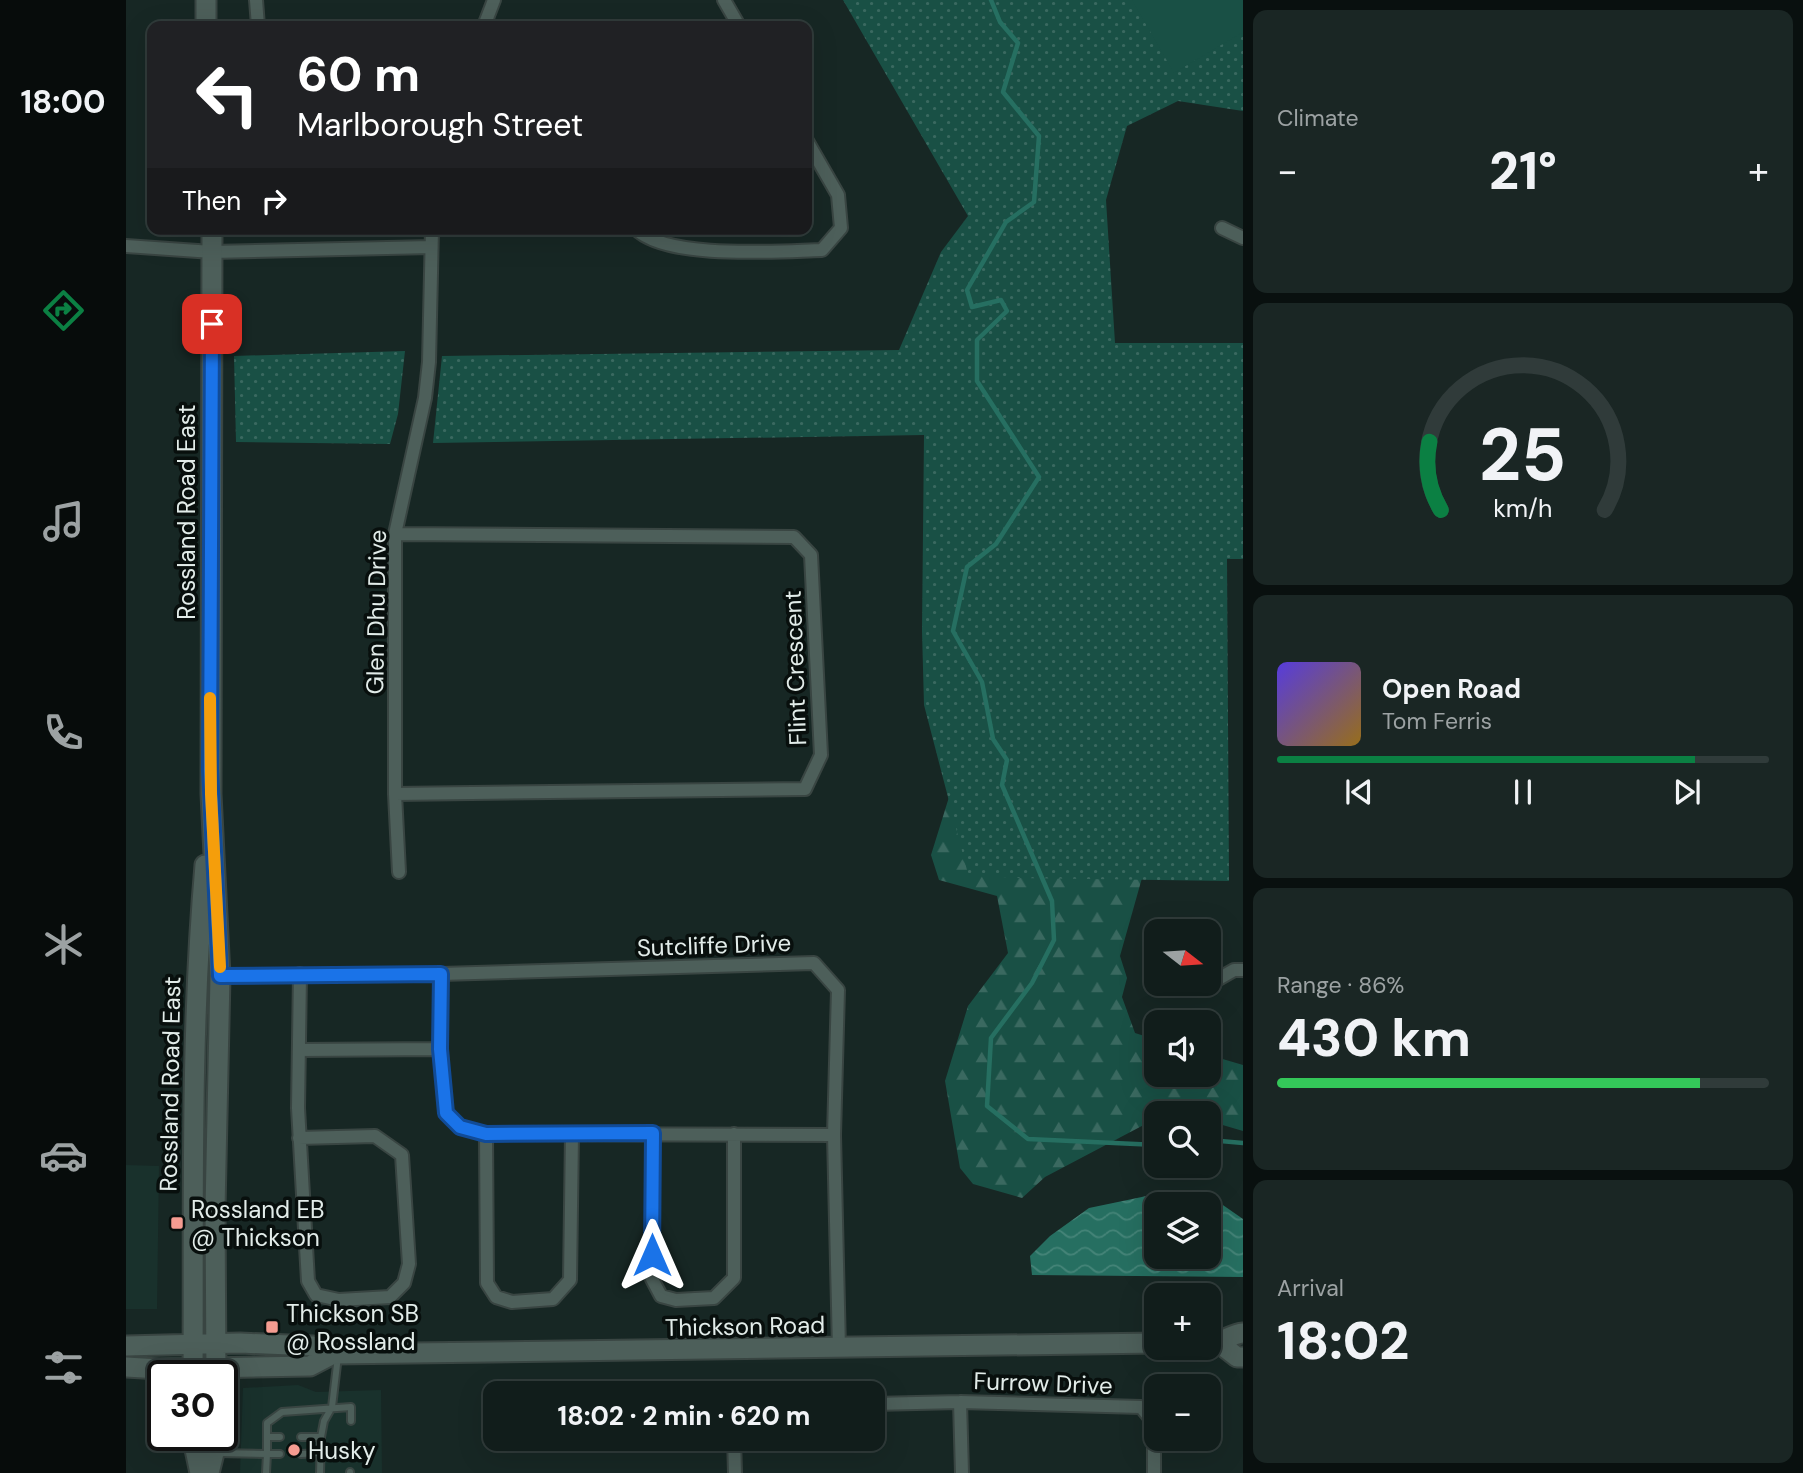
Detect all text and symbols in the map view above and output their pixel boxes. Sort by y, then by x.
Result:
text: 60 m [297,42,420,106]
icon: left [182,49,273,140]
text: 18:00 [20,81,106,123]
text: Climate [1277,103,1359,133]
text: Marlborough Street [297,104,583,146]
text: 21° [1489,137,1557,205]
text: − [1277,146,1298,196]
text: + [1748,146,1769,196]
icon: right [255,182,293,220]
text: Then [182,184,241,218]
icon: directions [39,286,88,335]
pin [182,294,242,354]
icon: arrive [193,305,231,343]
street label: Rossland Road East [171,404,202,620]
text: 25 [1479,408,1567,503]
text: km/h [1493,492,1553,525]
icon: music [39,497,88,546]
street label: Glen Dhu Drive [359,529,393,695]
street label: Flint Crescent [777,590,813,746]
text: Open Road [1382,672,1521,706]
text: Tom Ferris [1382,706,1492,736]
icon: phone [39,708,88,757]
icon: previous [1340,773,1378,811]
icon: pause [1504,773,1542,811]
icon: next [1668,773,1706,811]
north arrow [1144,919,1222,996]
map controls [1144,919,1221,1451]
icon: climate [39,920,88,969]
street label: Sutcliffe Drive [636,927,792,963]
text: Range · 86% [1277,970,1404,1000]
street label: Rossland Road East [153,976,187,1192]
text: 430 km [1277,1004,1471,1072]
button: sound [1144,1010,1221,1087]
button: search [1144,1101,1221,1178]
icon: car [39,1131,88,1180]
button: layers [1144,1192,1221,1269]
place label: Rossland EB @ Thickson [191,1194,325,1253]
marker: Rossland EB @ Thickson [169,1215,185,1231]
position arrow [615,1218,689,1292]
text: Arrival [1277,1273,1344,1303]
button: + [1144,1283,1221,1360]
place label: Thickson SB @ Rossland [286,1298,419,1357]
text: 18:02 [1277,1307,1409,1375]
street label: Thickson Road [665,1309,825,1343]
marker: Thickson SB @ Rossland [264,1319,280,1335]
icon: filters [39,1343,88,1392]
speed limit sign: 30 [147,1360,238,1451]
street label: Furrow Drive [973,1365,1113,1401]
button: − [1144,1374,1221,1451]
text: 18:02 · 2 min · 620 m [558,1399,810,1433]
place label: Husky [308,1435,376,1466]
marker: Husky [286,1442,302,1458]

